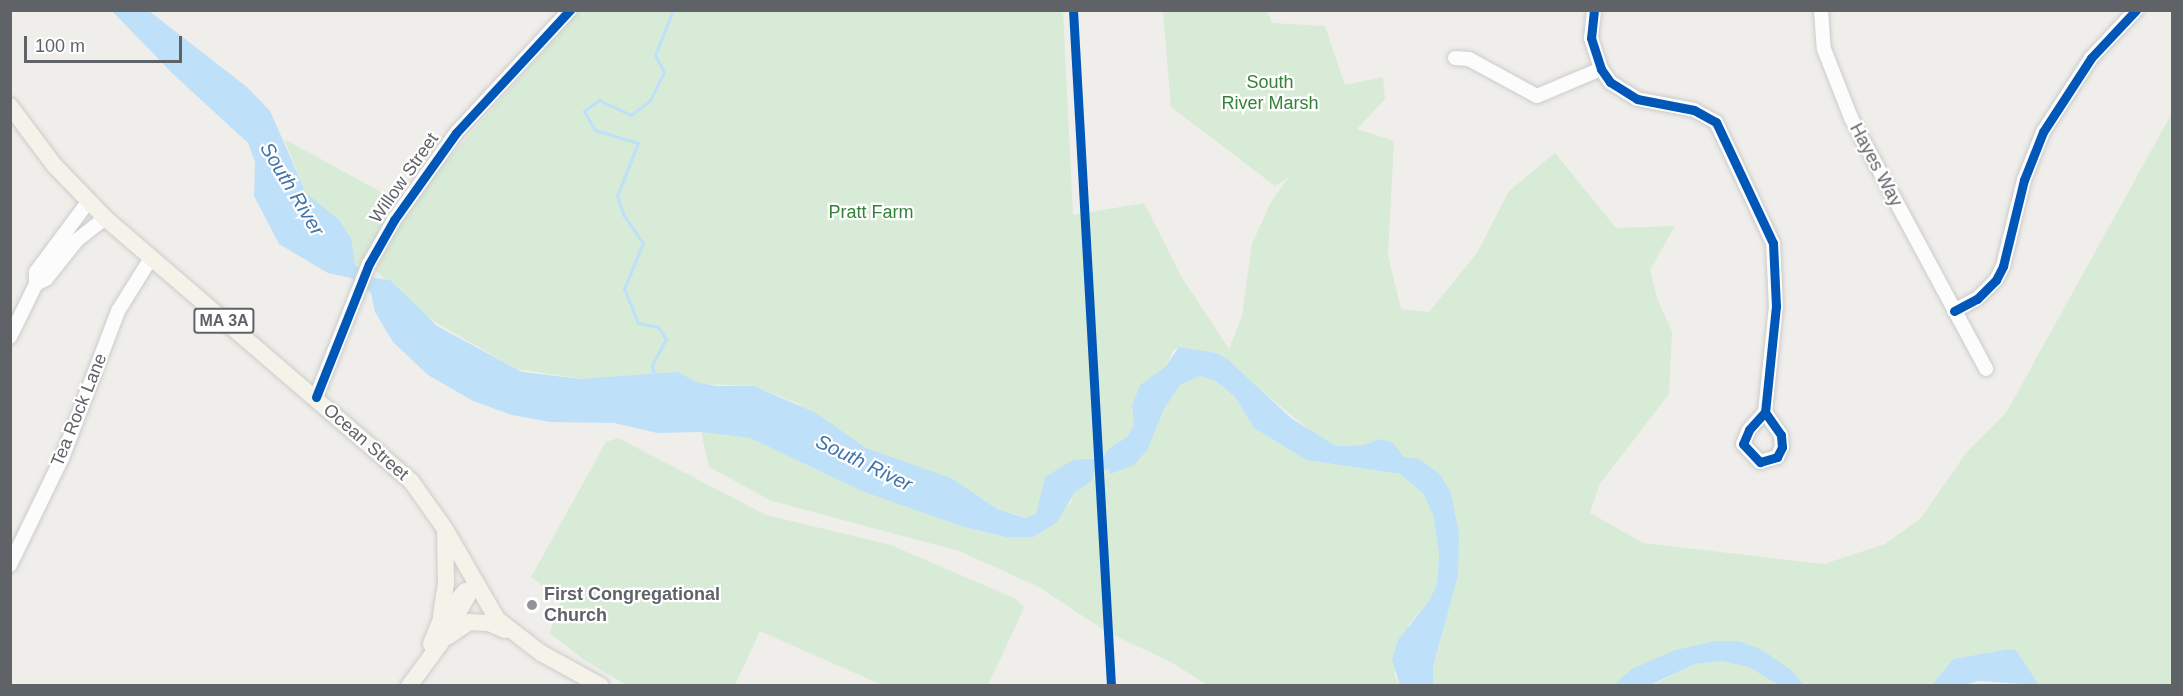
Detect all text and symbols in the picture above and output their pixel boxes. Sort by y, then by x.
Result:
scale bar [27,24,184,62]
text: 100 m [35,36,85,56]
park label: South River Marsh [1221,72,1319,115]
street label: Hayes Way [1845,120,1907,210]
street label: Willow Street [365,129,443,227]
water label: South River [255,138,329,240]
park label: Pratt Farm [828,201,914,223]
road number: MA 3A [192,308,256,334]
street label: Tea Rock Lane [46,350,112,470]
street label: Ocean Street [319,399,413,485]
water label: South River [812,429,916,497]
place label: First Congregational Church [544,584,720,626]
marker: First Congregational Church [525,598,539,612]

